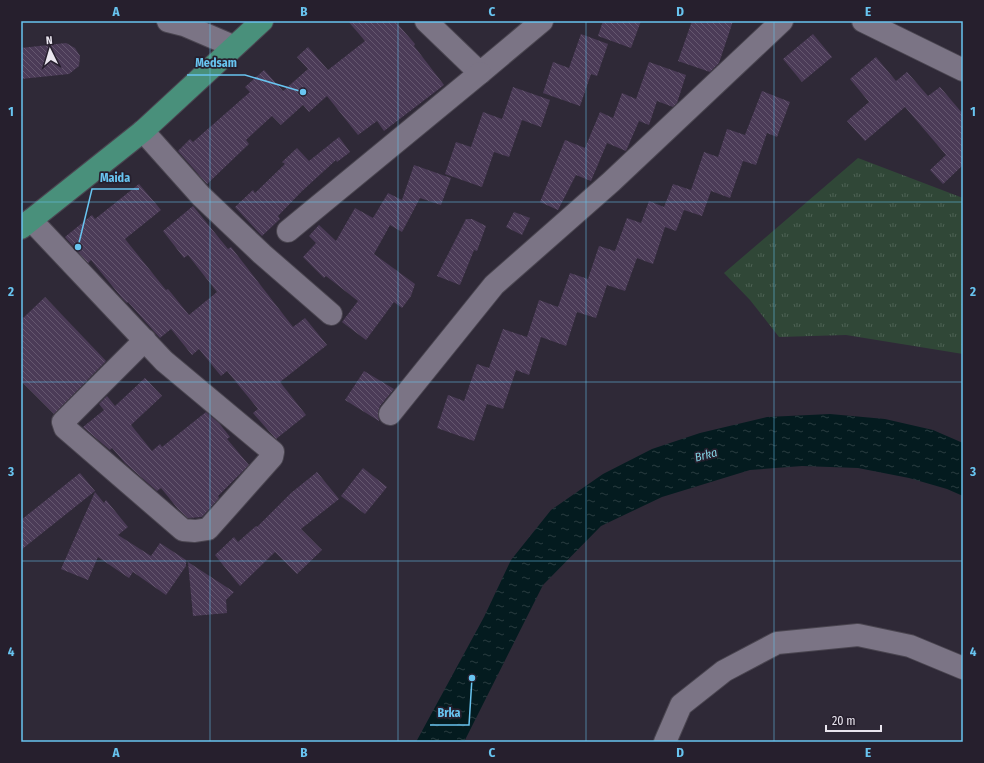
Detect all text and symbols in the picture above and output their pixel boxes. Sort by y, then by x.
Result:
text: A [111,4,120,19]
text: B [300,4,308,19]
text: C [489,4,496,19]
text: D [676,4,684,19]
text: E [865,4,871,19]
north arrow [30,30,70,70]
text: N [45,34,53,47]
callout: Medsam [187,51,245,75]
text: Medsam [195,56,237,70]
text: 1 [8,104,14,119]
text: 1 [970,104,976,119]
callout: Maida [92,165,139,189]
text: Maida [100,171,130,185]
text: 2 [7,284,14,299]
text: 2 [969,284,976,299]
water label: Brka [693,445,719,465]
text: 3 [7,464,14,479]
text: 3 [969,464,976,479]
text: 4 [8,644,15,659]
text: 4 [970,644,977,659]
callout: Brka [430,701,469,725]
text: Brka [438,706,461,720]
scale bar [826,707,881,733]
text: 20 m [832,714,856,728]
text: A [111,745,120,760]
text: B [300,745,308,760]
text: C [489,745,496,760]
text: D [676,745,684,760]
text: E [865,745,871,760]

